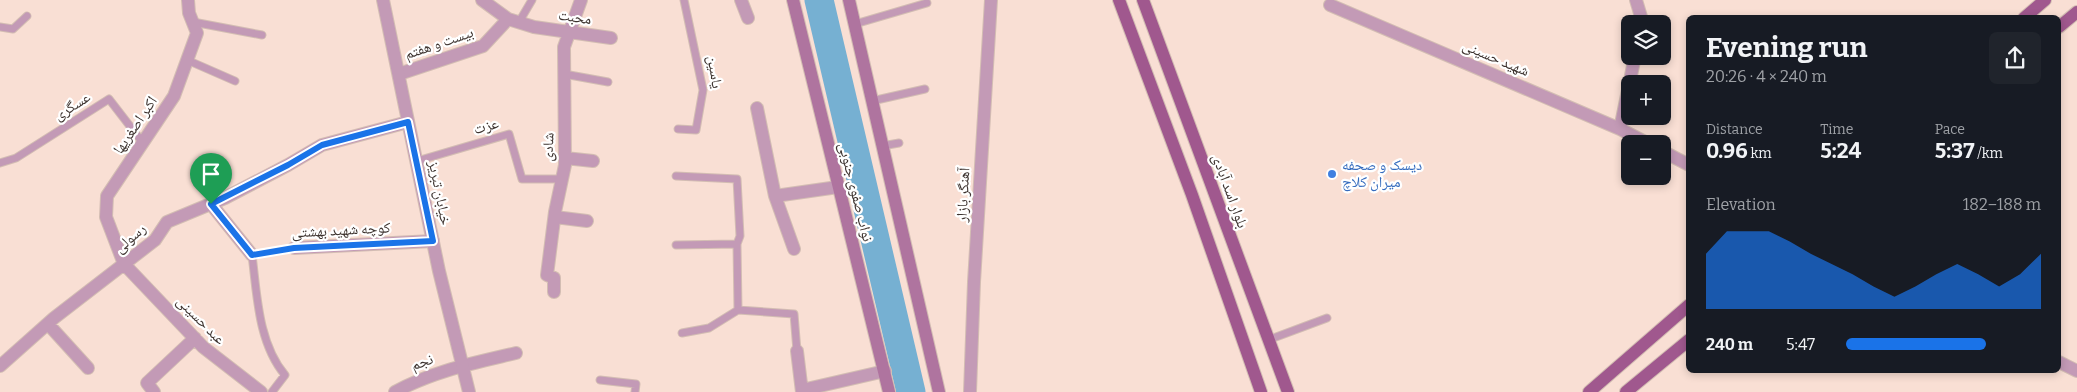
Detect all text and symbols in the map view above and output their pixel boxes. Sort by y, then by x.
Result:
street label: محبت [557,6,593,28]
map controls [1621,15,1671,185]
button: layers [1621,15,1671,65]
street label: بیست و هفتم [402,23,476,64]
text: Evening run [1706,31,1867,64]
button: share [1989,32,2041,84]
street label: شهید حسینی [1460,36,1532,81]
street label: یاسین [703,54,727,90]
text: 20:26 · 4 × 240 m [1706,67,1827,86]
button: + [1621,75,1671,125]
street label: عسگری [50,88,95,125]
street label: اکبر اصغریها [109,93,161,157]
street label: عزت [471,114,501,138]
text: Distance [1706,121,1763,138]
text: Time [1820,121,1853,138]
text: Pace [1935,121,1965,138]
street label: شادی [538,132,559,162]
button: − [1621,135,1671,185]
text: 0.96 [1706,138,1748,164]
text: 5:24 [1820,138,1861,164]
text: 5:37 [1935,138,1974,164]
street label: نواب صفوی جنوبی [834,141,877,244]
text: km [1748,145,1772,162]
text: /km [1974,145,2003,162]
street label: بلوار اسد آبادی [1207,151,1252,231]
pin [190,153,232,204]
place label: دیسک و صحفه میران کلاچ [1342,156,1422,192]
street label: خیابان تبریز [424,158,455,227]
icon: arrive [197,160,225,188]
street label: آهنگر بازار [953,166,973,224]
marker: دیسک و صحفه میران کلاچ [1326,168,1338,180]
text: Elevation [1706,195,1776,214]
text: 182–188 m [1963,195,2041,214]
street label: کوچه شهید بهشتی [291,218,391,243]
street label: رسولی [110,219,150,257]
street label: عبد حسینی [172,292,229,349]
text: 240 m [1706,335,1753,354]
text: 5:47 [1786,335,1815,354]
street label: نجم [409,350,436,375]

